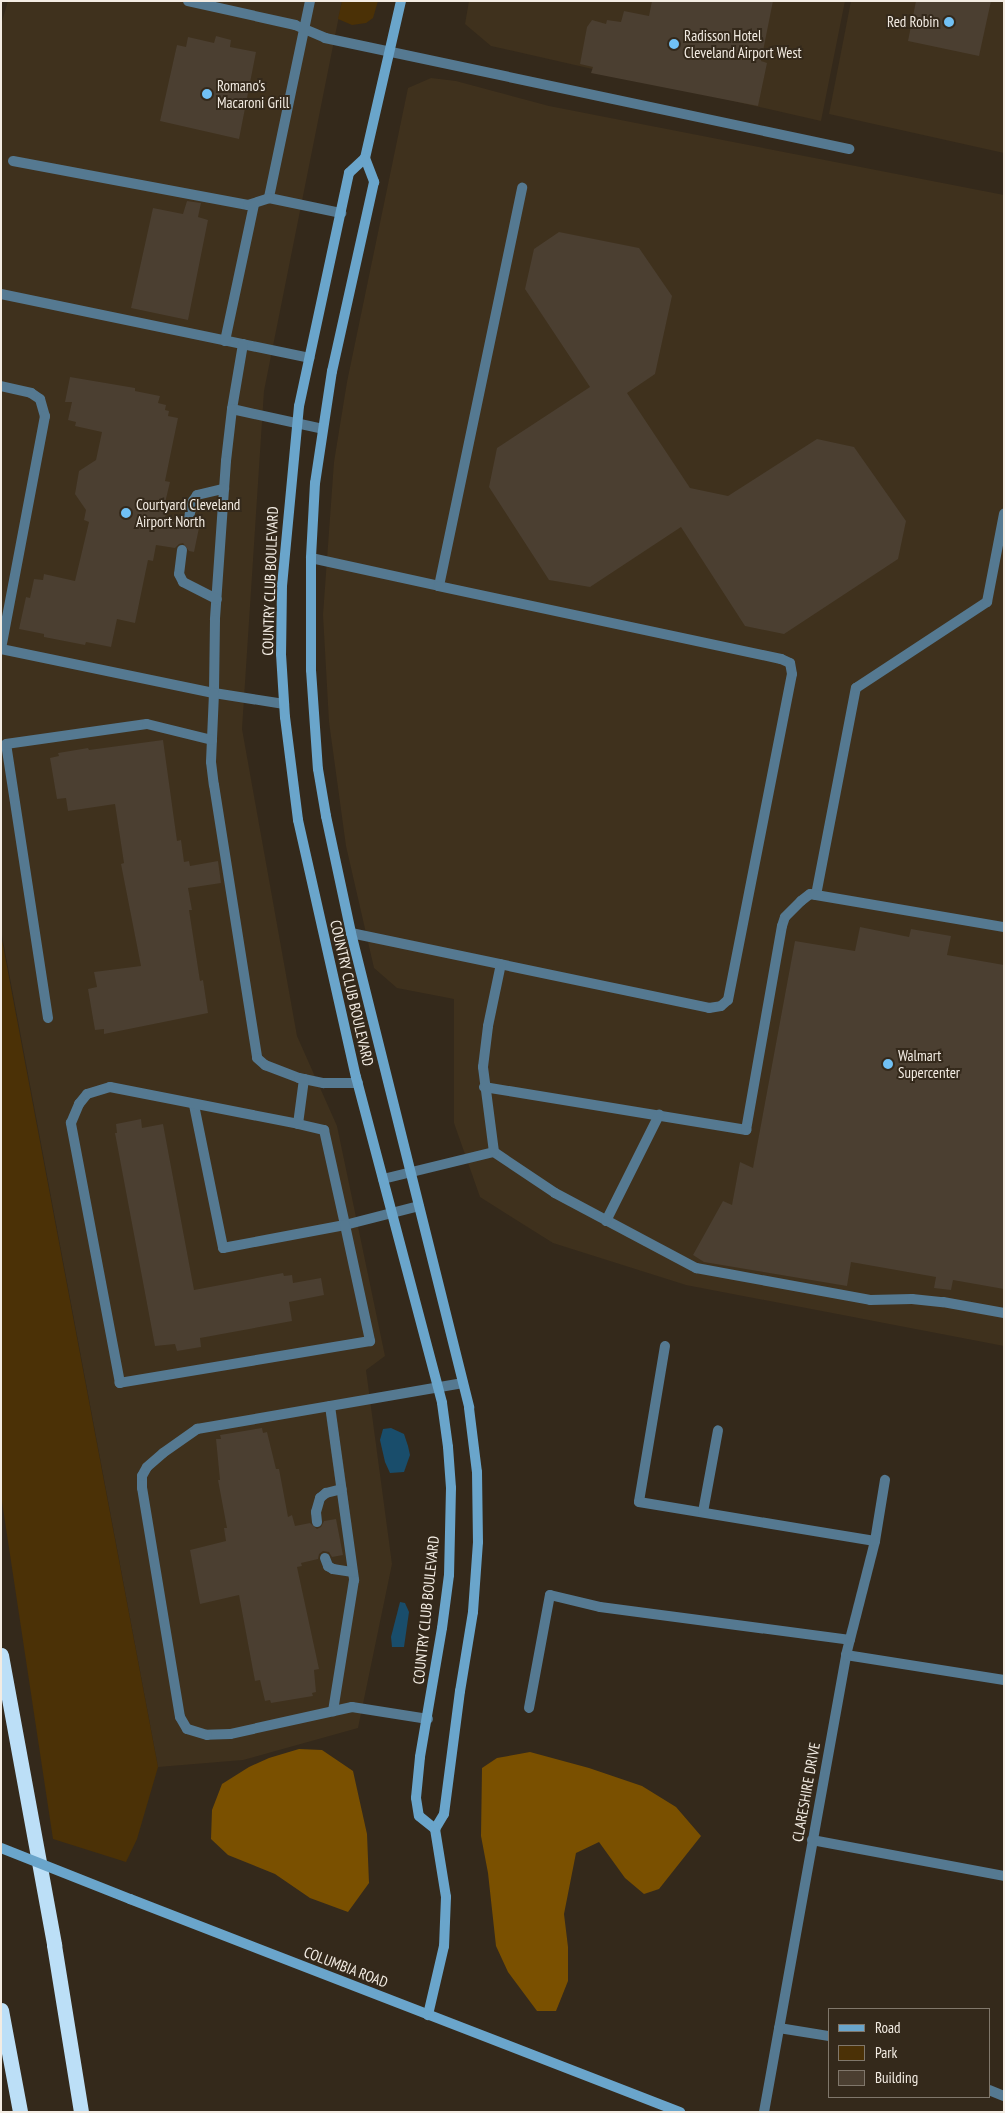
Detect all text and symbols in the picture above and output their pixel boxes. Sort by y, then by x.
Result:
place label: Red Robin [887,13,939,31]
marker: Red Robin [943,16,955,28]
place label: Radisson Hotel Cleveland Airport West [684,26,802,61]
marker: Radisson Hotel Cleveland Airport West [668,38,680,50]
place label: Romano's Macaroni Grill [217,76,289,111]
marker: Romano's Macaroni Grill [201,88,213,100]
place label: Courtyard Cleveland Airport North [136,495,240,530]
street label: COUNTRY CLUB BOULEVARD [258,506,282,656]
marker: Courtyard Cleveland Airport North [120,507,132,519]
street label: COUNTRY CLUB BOULEVARD [326,918,378,1068]
place label: Walmart Supercenter [898,1046,960,1081]
marker: Walmart Supercenter [882,1058,894,1070]
street label: COUNTRY CLUB BOULEVARD [409,1535,443,1685]
street label: CLARESHIRE DRIVE [788,1741,824,1843]
street label: COLUMBIA ROAD [301,1943,391,1991]
legend [828,2008,990,2098]
text: Road [875,2018,901,2037]
text: Park [875,2043,897,2062]
text: Building [875,2068,918,2087]

